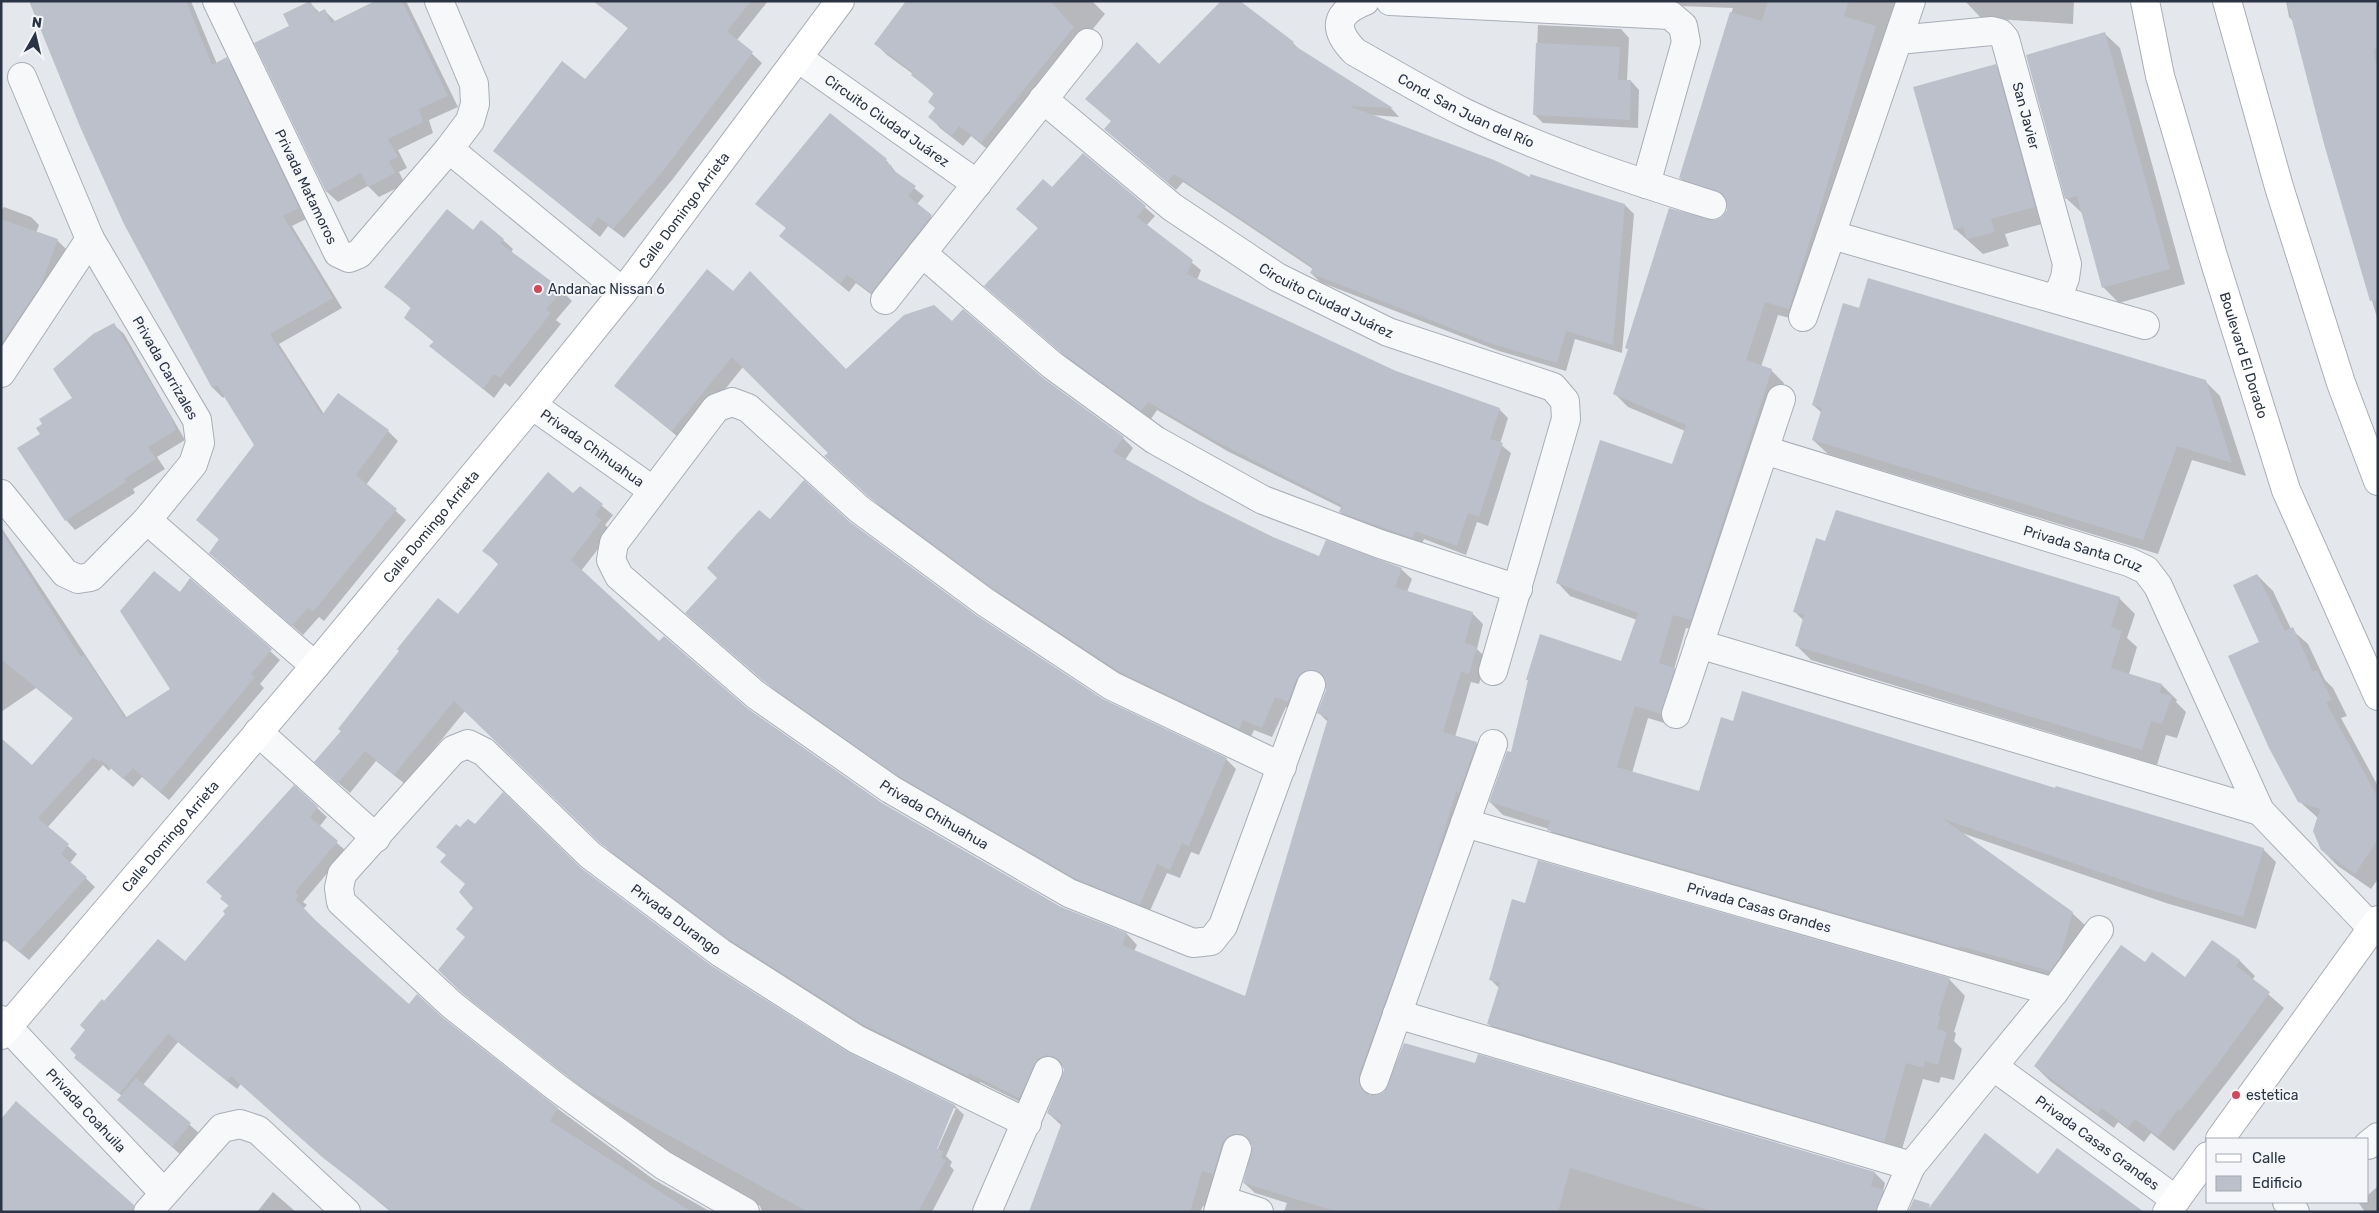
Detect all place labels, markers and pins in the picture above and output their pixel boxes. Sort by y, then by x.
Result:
place label: Andanac Nissan 6 [548,281,665,298]
marker: Andanac Nissan 6 [532,283,544,295]
place label: estetica [2246,1087,2299,1104]
marker: estetica [2230,1089,2242,1101]

